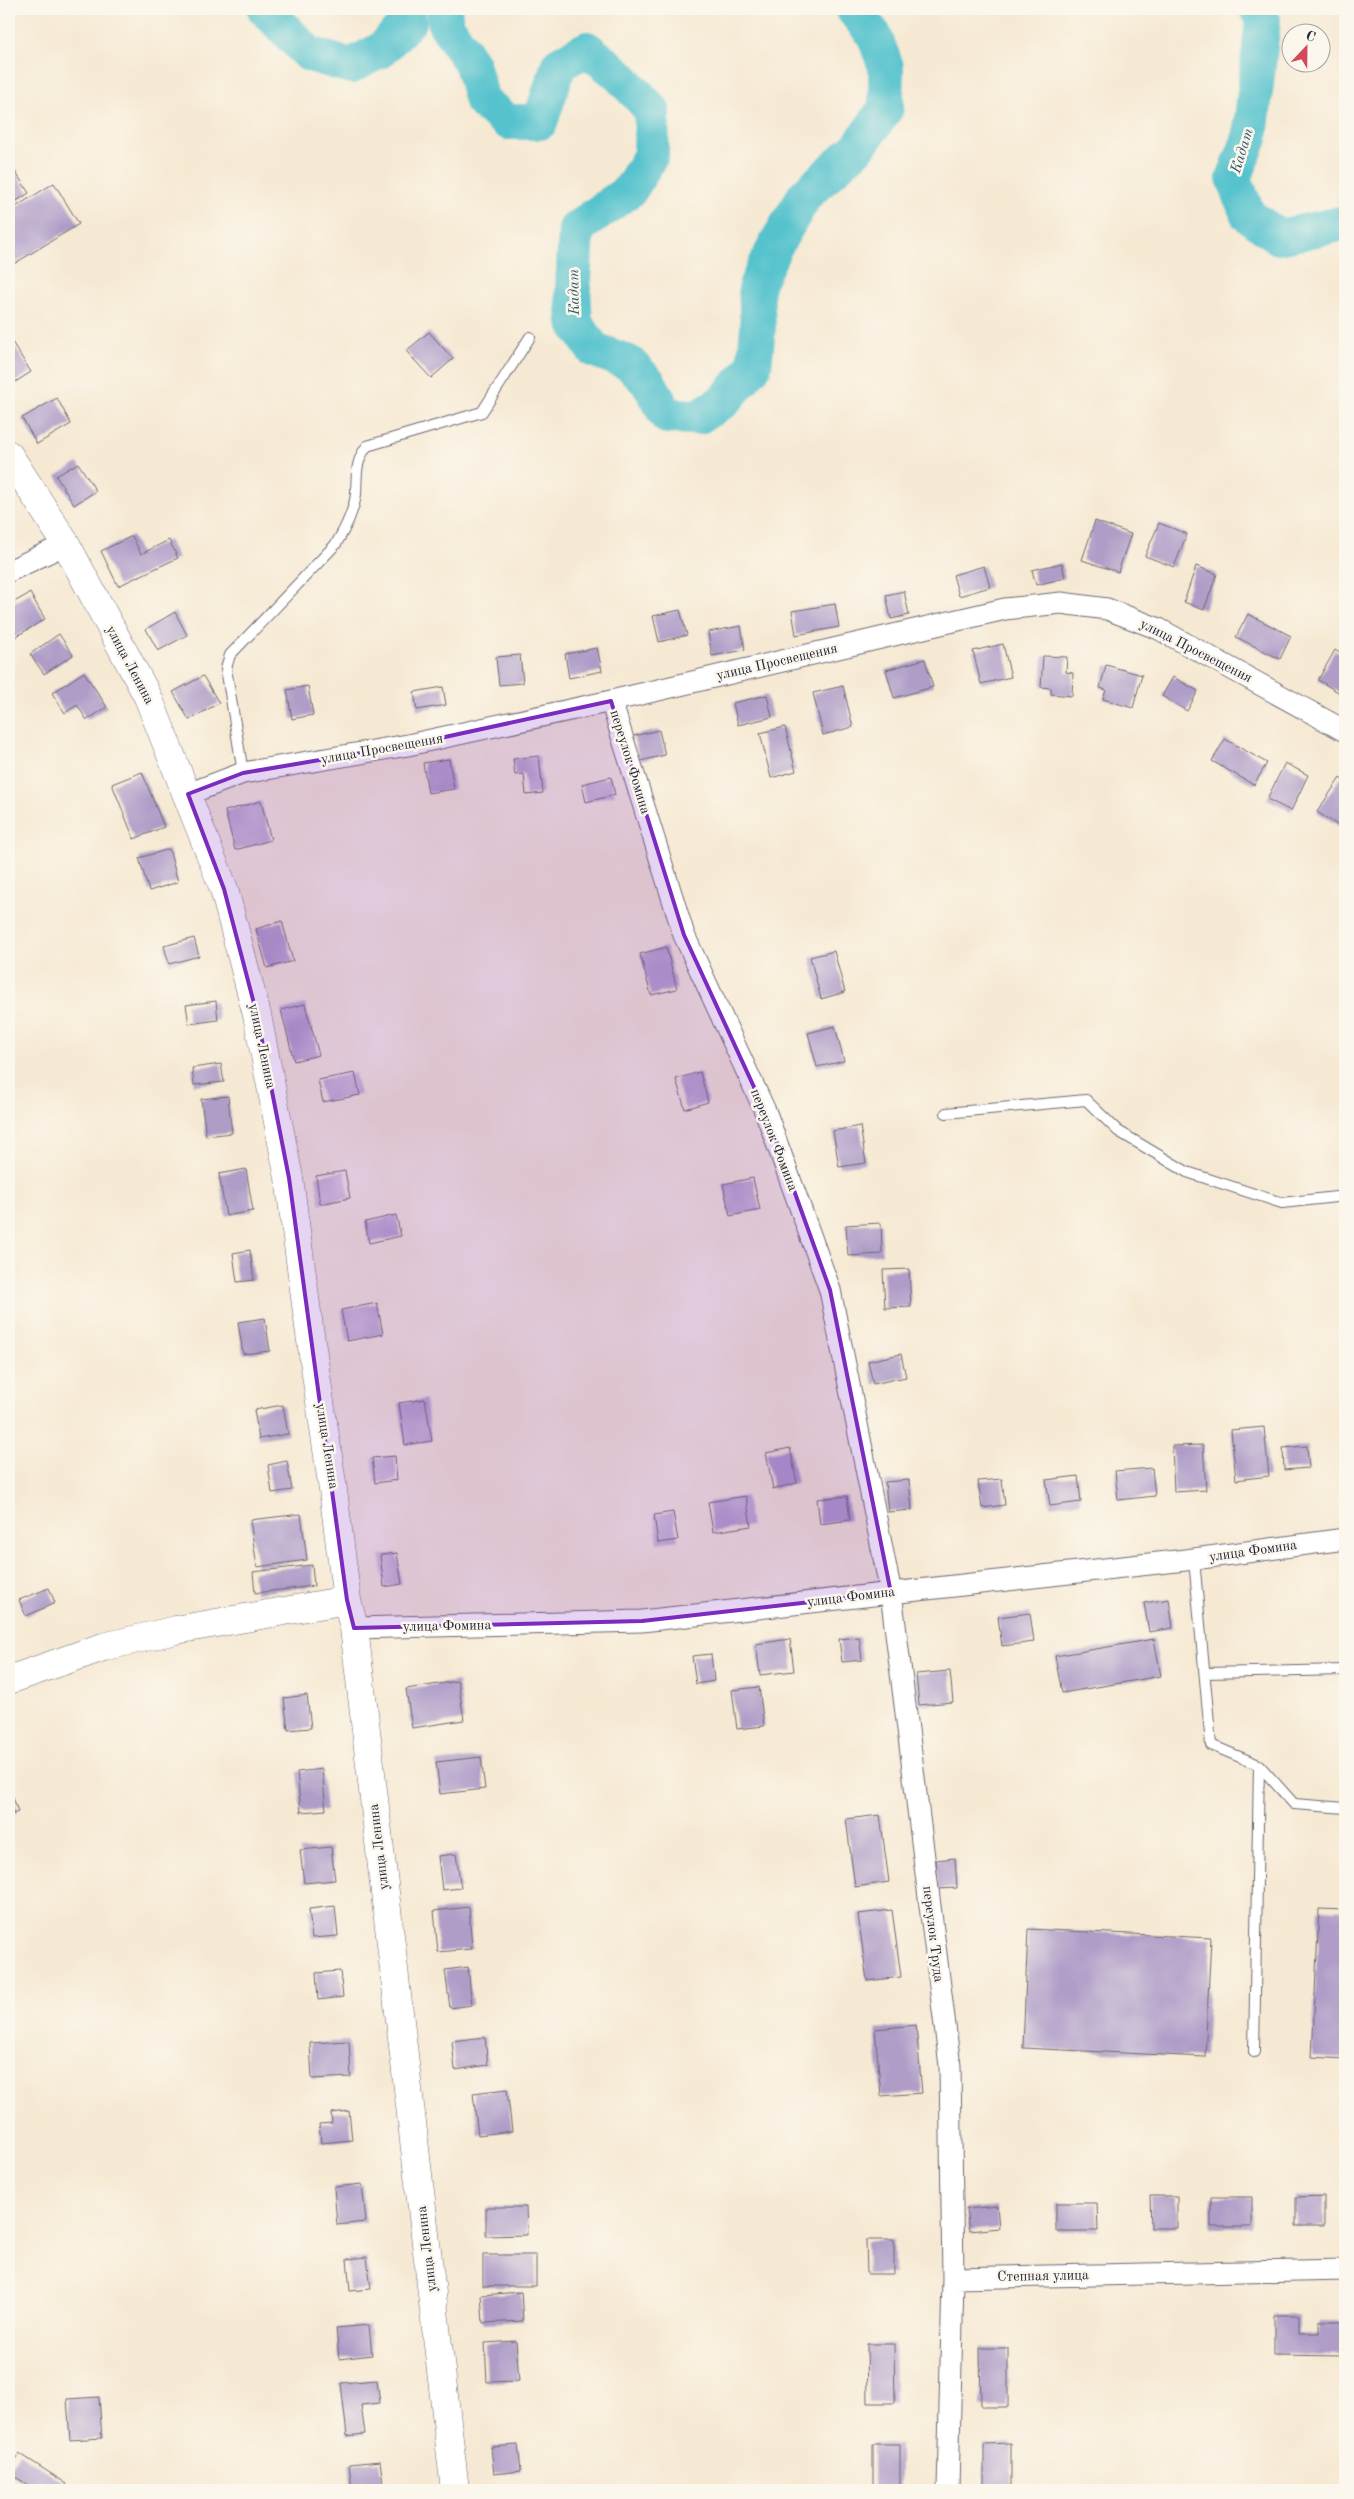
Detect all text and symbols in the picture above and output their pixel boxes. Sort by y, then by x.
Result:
north arrow [1282,22,1332,72]
text: С [1304,29,1317,45]
water label: Кадат [1229,127,1257,176]
water label: Кадат [567,269,583,316]
street label: улица Просвещения [1138,617,1254,685]
street label: улица Ленина [103,623,157,707]
street label: улица Просвещения [715,641,839,683]
street label: переулок Фомина [607,708,653,816]
street label: улица Просвещения [320,731,444,767]
street label: улица Ленина [246,1002,278,1090]
street label: переулок Фомина [748,1087,800,1193]
street label: улица Ленина [313,1402,341,1490]
street label: улица Фомина [1208,1538,1298,1564]
street label: улица Фомина [806,1585,896,1609]
street label: улица Фомина [403,1618,492,1634]
street label: улица Ленина [367,1803,391,1891]
street label: переулок Труда [920,1885,946,1983]
street label: улица Ленина [415,2205,439,2293]
street label: Степная улица [997,2268,1089,2284]

